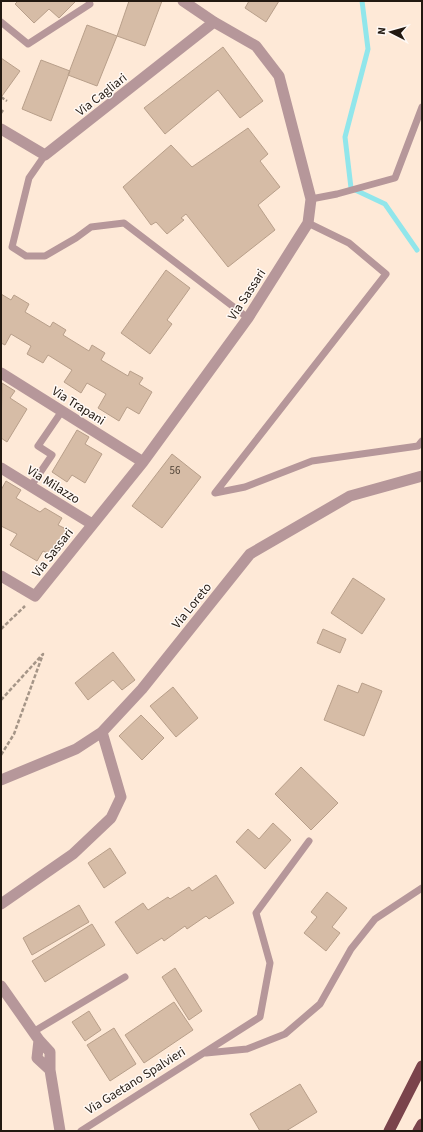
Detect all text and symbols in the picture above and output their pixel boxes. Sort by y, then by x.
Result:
north arrow [371,12,411,52]
text: N [374,27,389,35]
street label: Via Cagliari [72,69,131,120]
street label: Via Sassari [224,265,270,324]
street label: Via Trapani [48,382,109,429]
street label: Via Milazzo [23,461,83,508]
house number: 56 [170,463,181,478]
street label: Via Sassari [28,524,78,581]
street label: Via Loreto [168,579,216,632]
street label: Via Gaetano Spalvieri [82,1043,189,1119]

